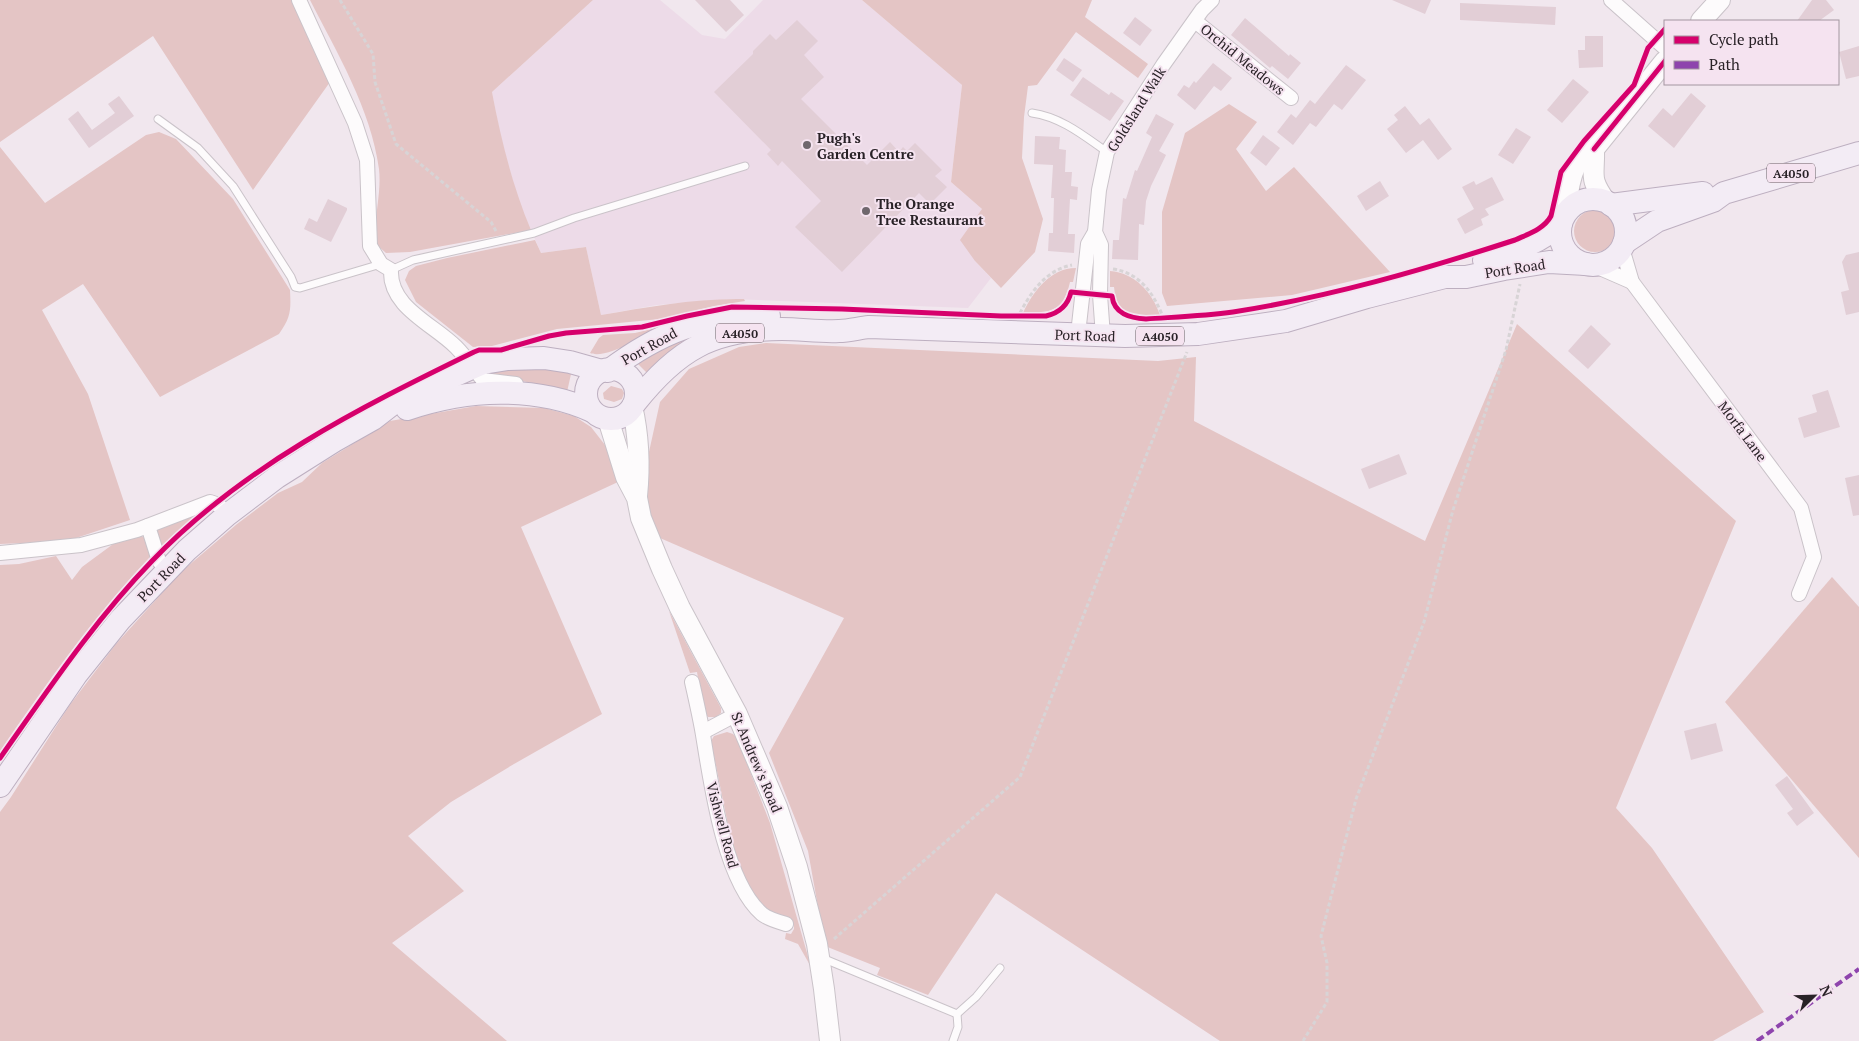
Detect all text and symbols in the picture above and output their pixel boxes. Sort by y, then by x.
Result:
street label: Orchid Meadows [1197,19,1289,99]
legend [1664,20,1839,85]
text: Cycle path [1709,29,1779,49]
text: Path [1709,54,1740,74]
street label: Goldsland Walk [1102,62,1170,155]
place label: Pugh's Garden Centre [817,128,914,163]
marker: Pugh's Garden Centre [801,139,813,151]
road number: A4050 [1767,164,1815,182]
place label: The Orange Tree Restaurant [876,194,984,229]
marker: The Orange Tree Restaurant [860,205,872,217]
street label: Port Road [1483,254,1547,282]
street label: Port Road [618,323,680,369]
road number: A4050 [716,323,764,342]
street label: Port Road [1054,324,1116,346]
road number: A4050 [1136,326,1184,346]
street label: Morfa Lane [1714,397,1772,465]
street label: Port Road [133,548,189,605]
street label: St Andrew's Road [727,709,787,815]
street label: Vishwell Road [702,780,744,870]
north arrow [1789,971,1839,1021]
text: N [1816,982,1837,1000]

